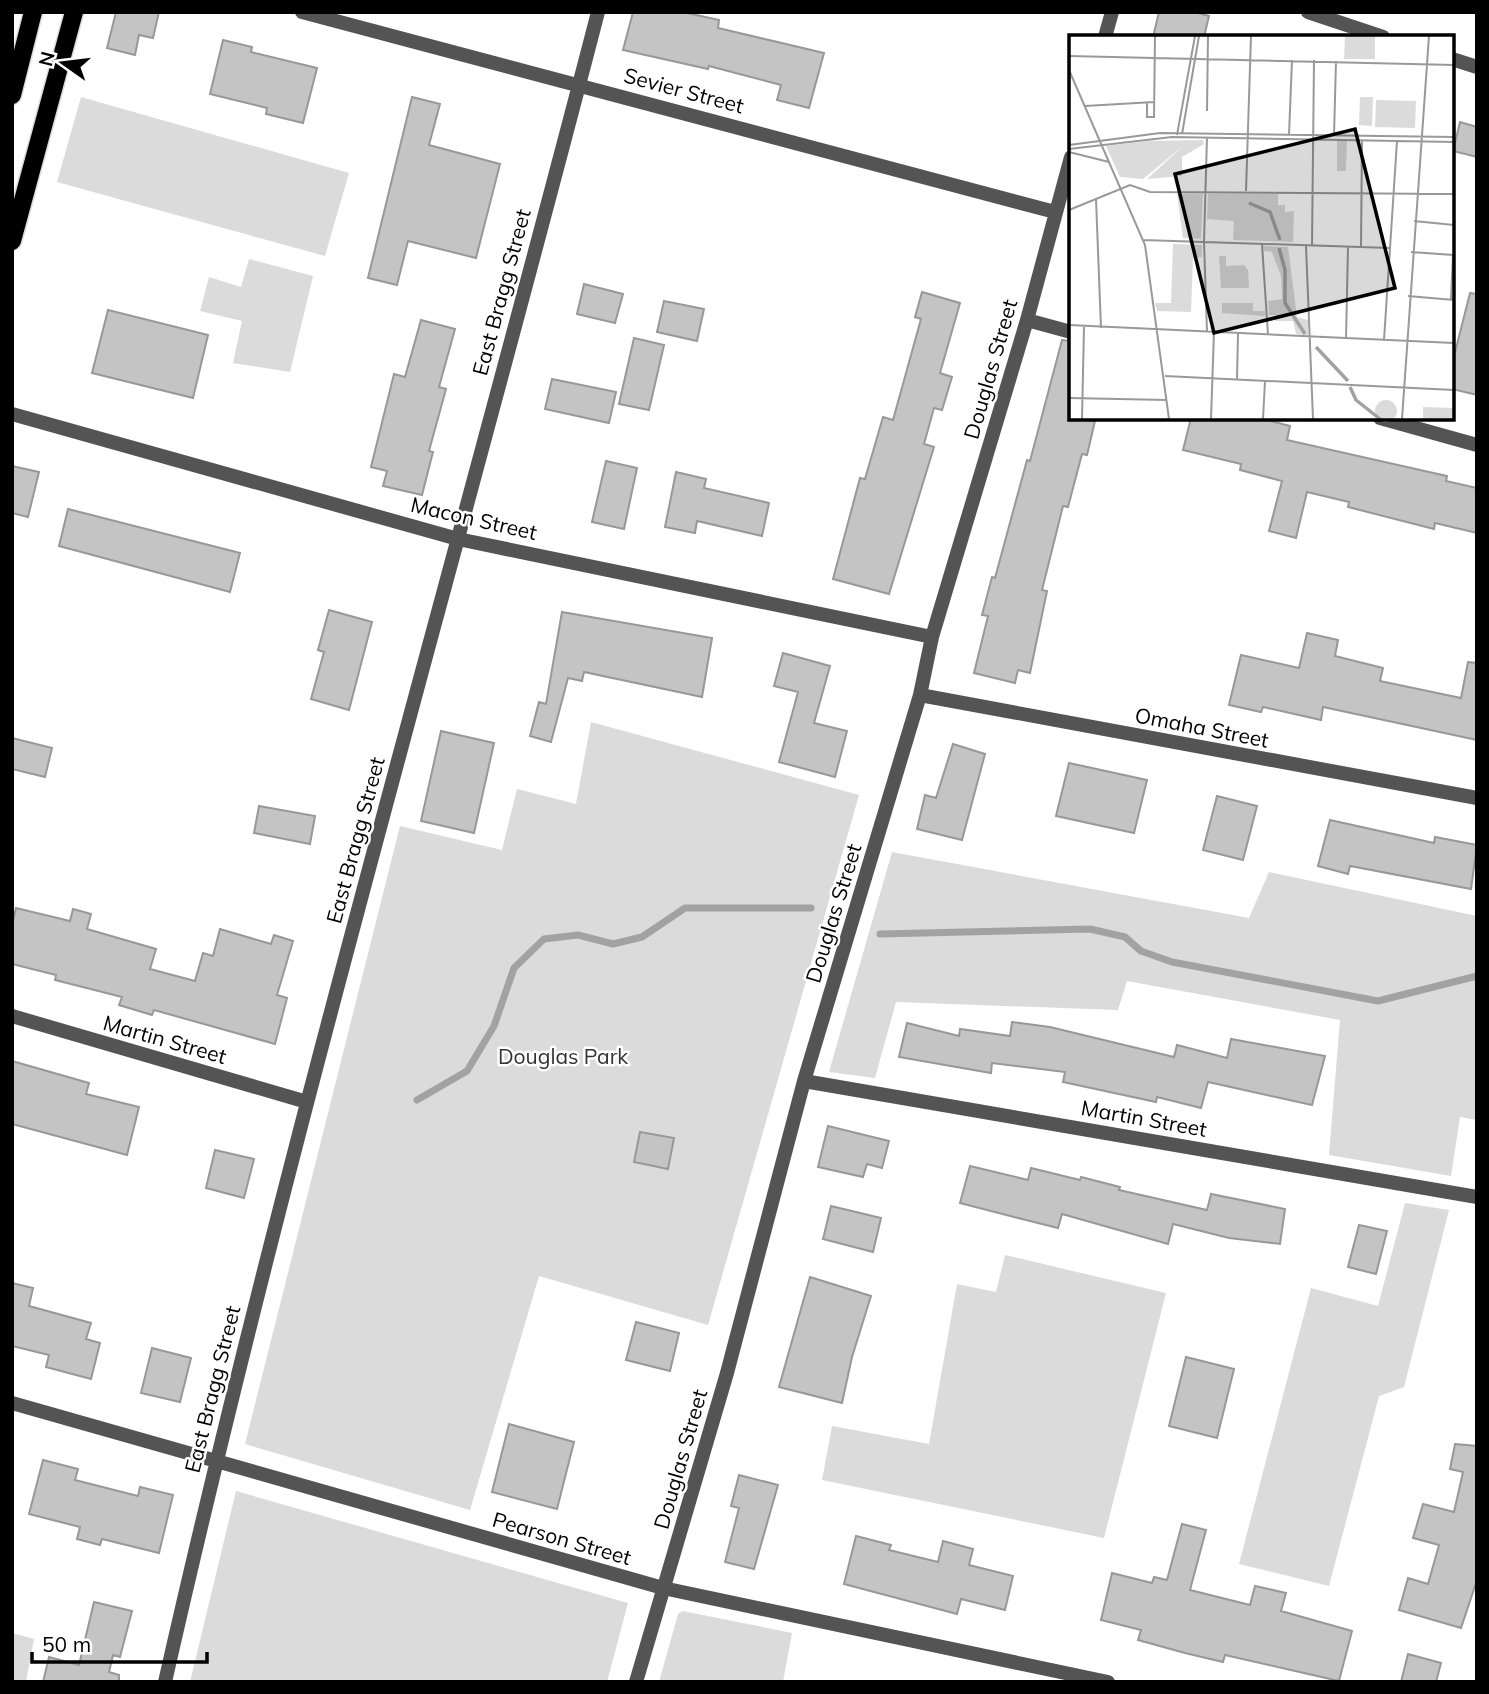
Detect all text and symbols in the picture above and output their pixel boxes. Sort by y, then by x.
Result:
north arrow [28,28,98,98]
inset map [1069,35,1454,420]
text: N [33,49,60,69]
street label: Sevier Street [621,62,747,118]
street label: East Bragg Street [466,206,536,378]
street label: Douglas Street [958,296,1022,442]
street label: Macon Street [408,491,540,545]
street label: Omaha Street [1133,701,1271,753]
street label: East Bragg Street [320,754,390,926]
street label: Douglas Street [800,840,866,986]
street label: Martin Street [100,1009,230,1069]
park label: Douglas Park [498,1043,628,1069]
street label: Martin Street [1079,1094,1209,1142]
street label: East Bragg Street [179,1303,245,1475]
street label: Douglas Street [648,1386,712,1532]
street label: Pearson Street [490,1506,634,1570]
scale bar [32,1620,206,1664]
text: 50 m [42,1631,91,1657]

